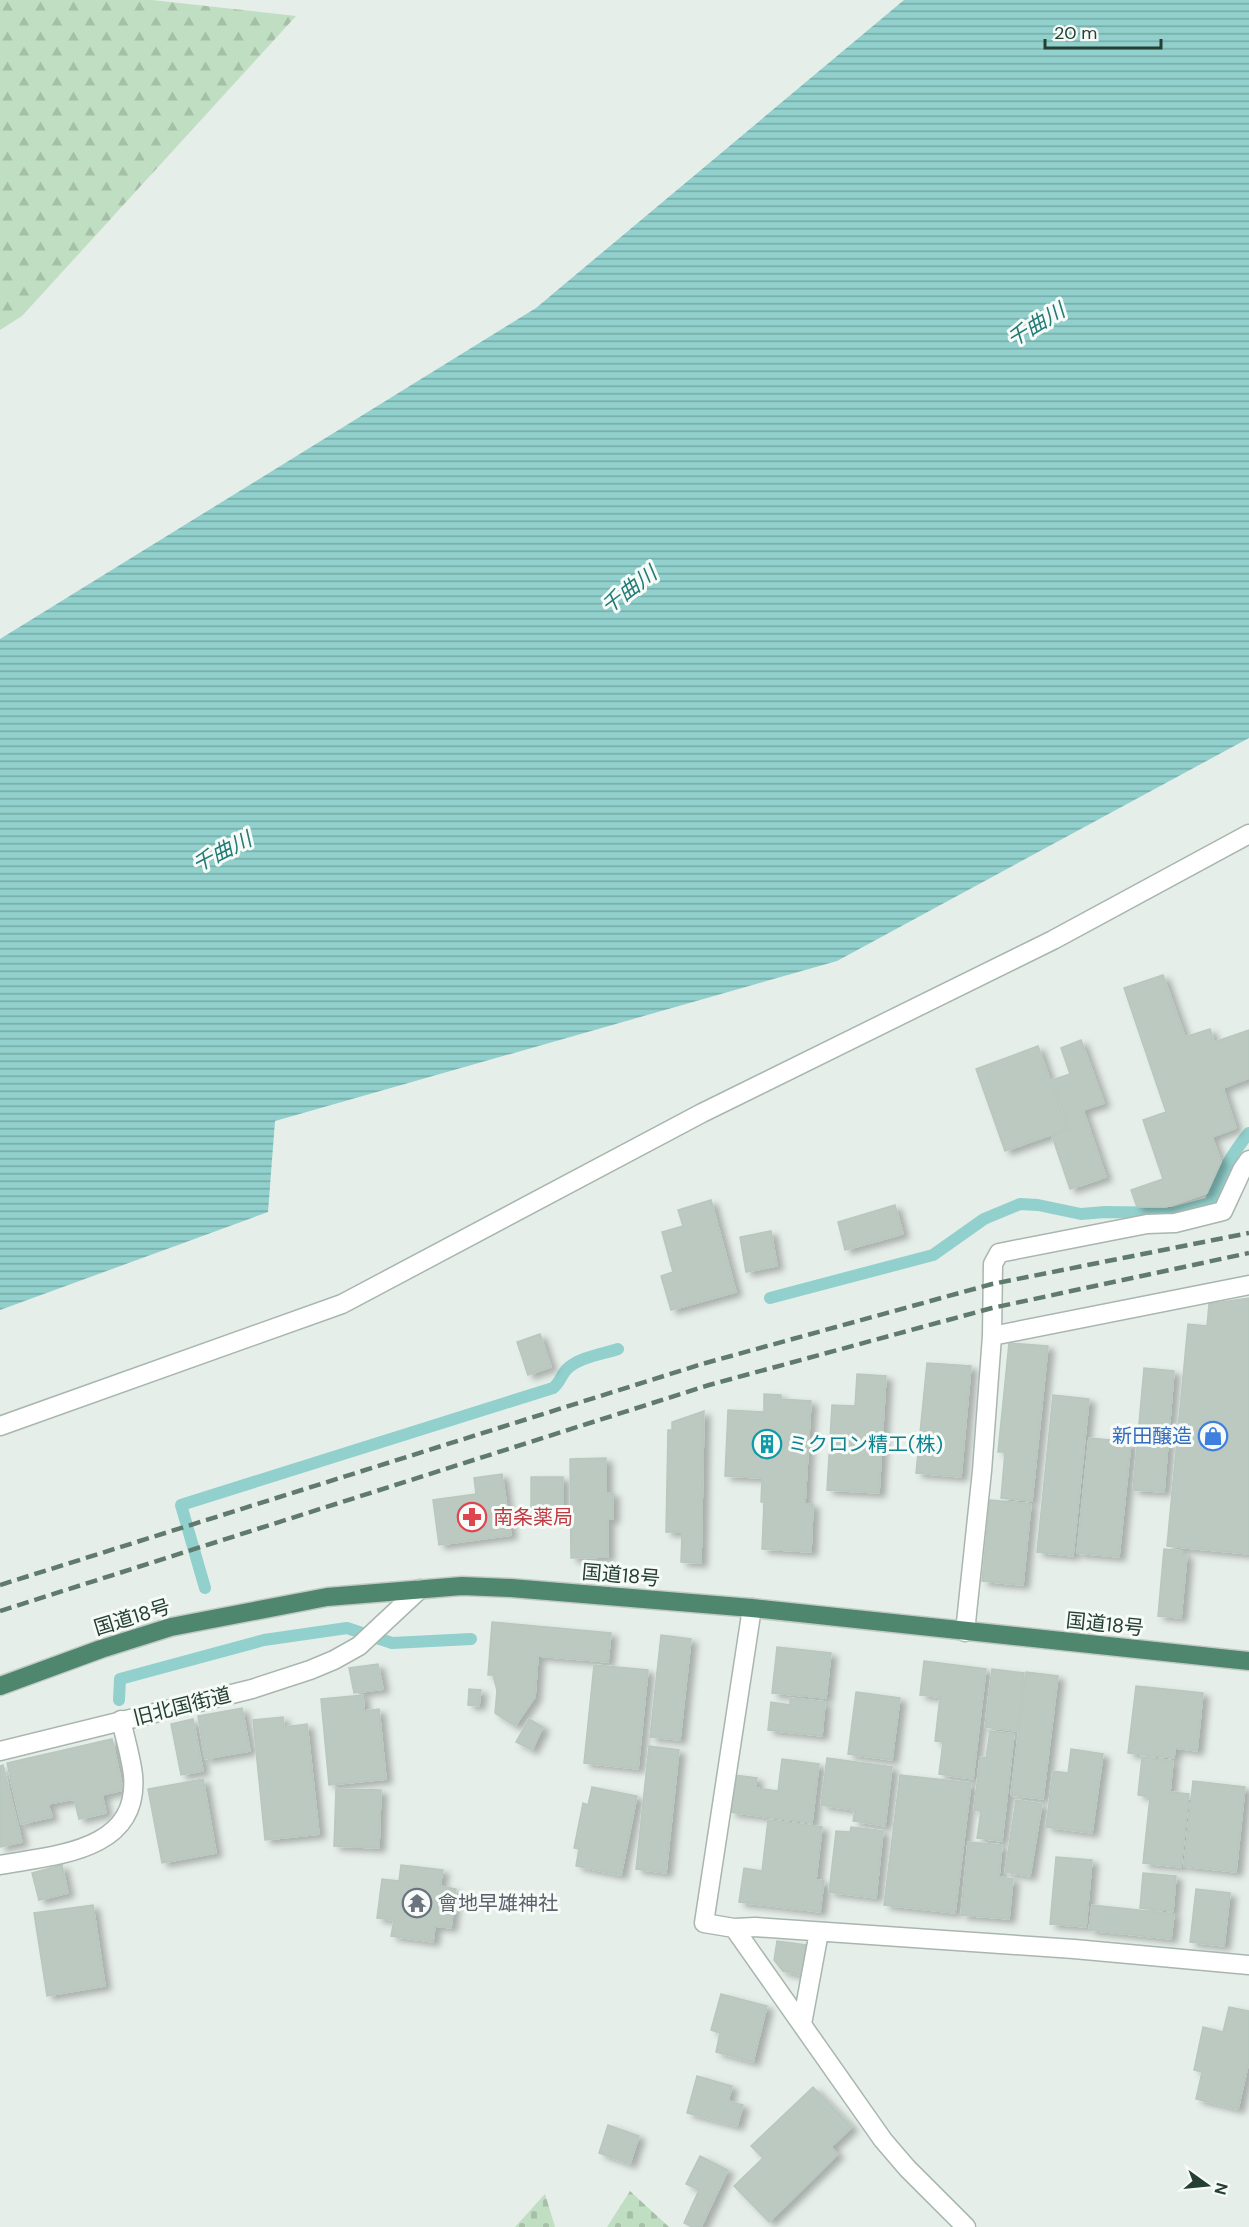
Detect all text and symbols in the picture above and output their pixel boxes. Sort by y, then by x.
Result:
scale bar [1045,12,1160,50]
text: 20 m [1054,21,1097,45]
water label: 千曲川 [1002,296,1072,353]
water label: 千曲川 [595,559,664,620]
water label: 千曲川 [188,824,258,879]
shop icon: 新田醸造 [1197,1420,1229,1452]
place label: 新田醸造 [1112,1423,1192,1449]
building icon: ミクロン精工(株) [751,1428,783,1460]
place label: ミクロン精工(株) [788,1431,943,1457]
pharmacy icon: 南条薬局 [456,1501,488,1533]
place label: 南条薬局 [493,1504,573,1530]
street label: 国道18号 [581,1559,661,1591]
street label: 国道18号 [91,1593,173,1641]
street label: 国道18号 [1065,1607,1145,1641]
street label: 旧北国街道 [130,1681,234,1731]
temple icon: 會地早雄神社 [401,1887,433,1919]
place label: 會地早雄神社 [438,1890,558,1916]
north arrow [1177,2155,1237,2215]
text: N [1209,2180,1233,2197]

